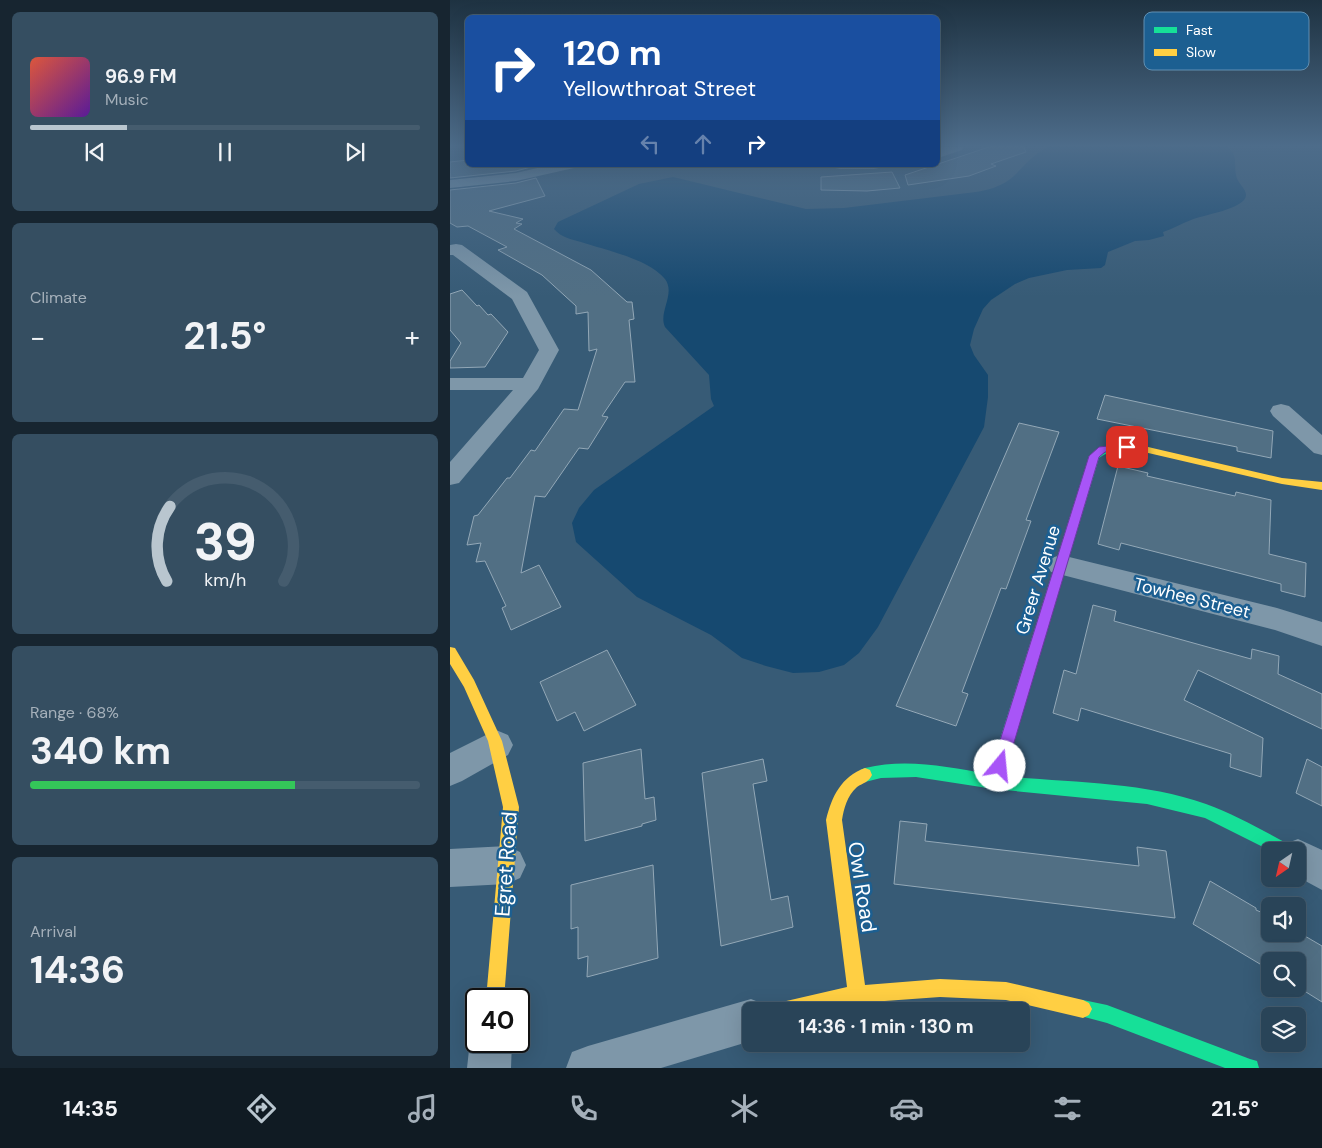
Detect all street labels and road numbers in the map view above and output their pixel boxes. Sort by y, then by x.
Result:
street label: Greer Avenue [1010,522,1066,638]
street label: Towhee Street [1131,572,1253,624]
street label: Egret Road [488,811,524,917]
street label: Owl Road [841,840,883,934]

